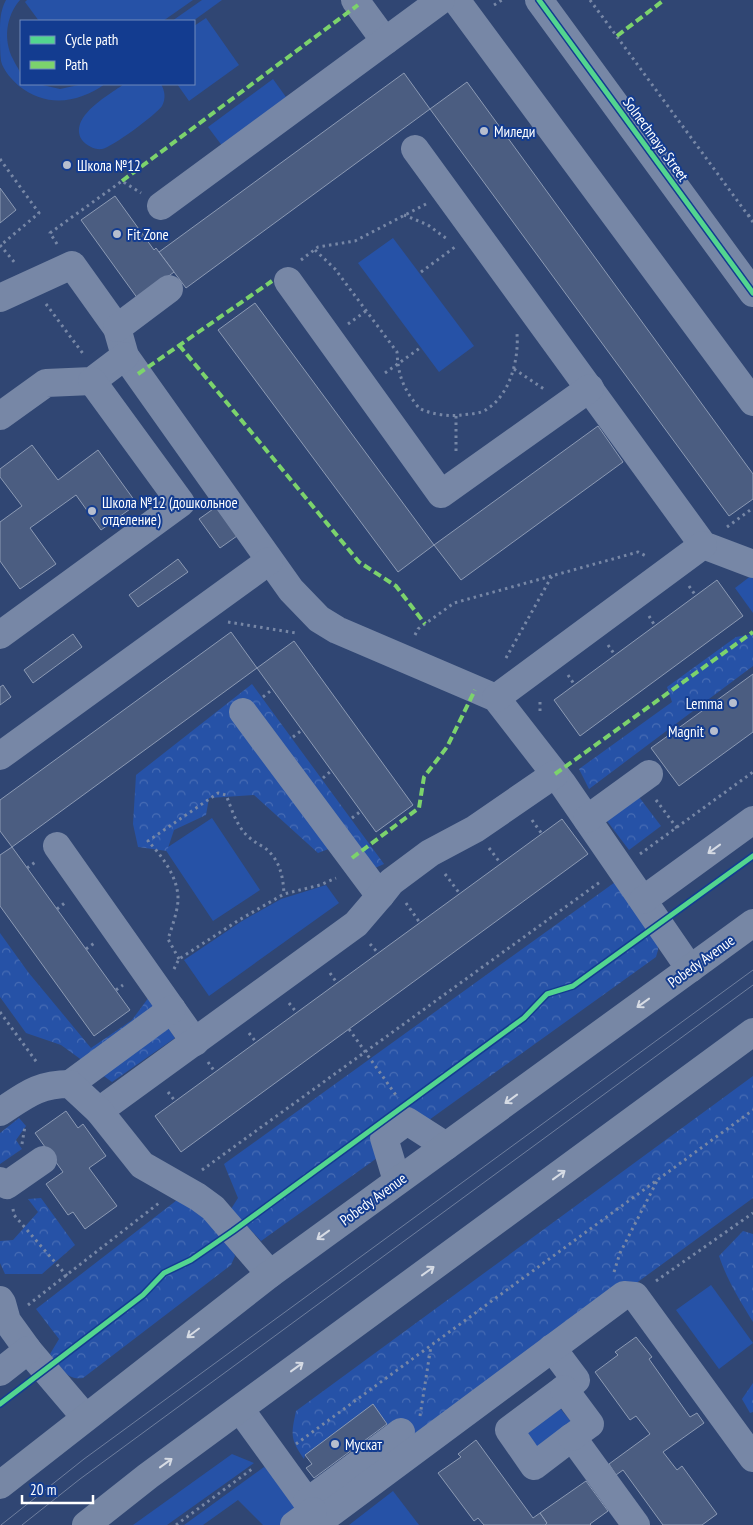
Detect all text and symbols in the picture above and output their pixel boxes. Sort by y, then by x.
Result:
legend [20,20,195,85]
text: Cycle path [65,30,118,49]
text: Path [65,55,88,74]
street label: Solnechnaya Street [619,93,693,185]
place label: Миледи [494,122,535,141]
marker: Миледи [478,125,490,137]
place label: Школа №12 [77,156,141,175]
marker: Школа №12 [61,159,73,171]
place label: Fit Zone [127,225,169,244]
marker: Fit Zone [111,228,123,240]
place label: Школа №12 (дошкольное отделение) [102,493,238,529]
marker: Школа №12 (дошкольное отделение) [86,505,98,517]
place label: Lemma [686,694,723,713]
marker: Lemma [727,697,739,709]
place label: Magnit [668,722,704,741]
marker: Magnit [708,725,720,737]
one-way arrow [707,844,721,854]
street label: Pobedy Avenue [664,930,738,992]
one-way arrow [636,998,650,1008]
one-way arrow [505,1093,518,1104]
street label: Pobedy Avenue [336,1168,410,1230]
one-way arrow [552,1169,565,1180]
one-way arrow [316,1230,330,1240]
one-way arrow [421,1266,435,1276]
one-way arrow [187,1327,200,1338]
one-way arrow [290,1362,304,1372]
place label: Мускат [345,1435,382,1454]
marker: Мускат [329,1438,341,1450]
one-way arrow [159,1458,173,1468]
scale bar [22,1472,94,1504]
text: 20 m [30,1480,56,1499]

